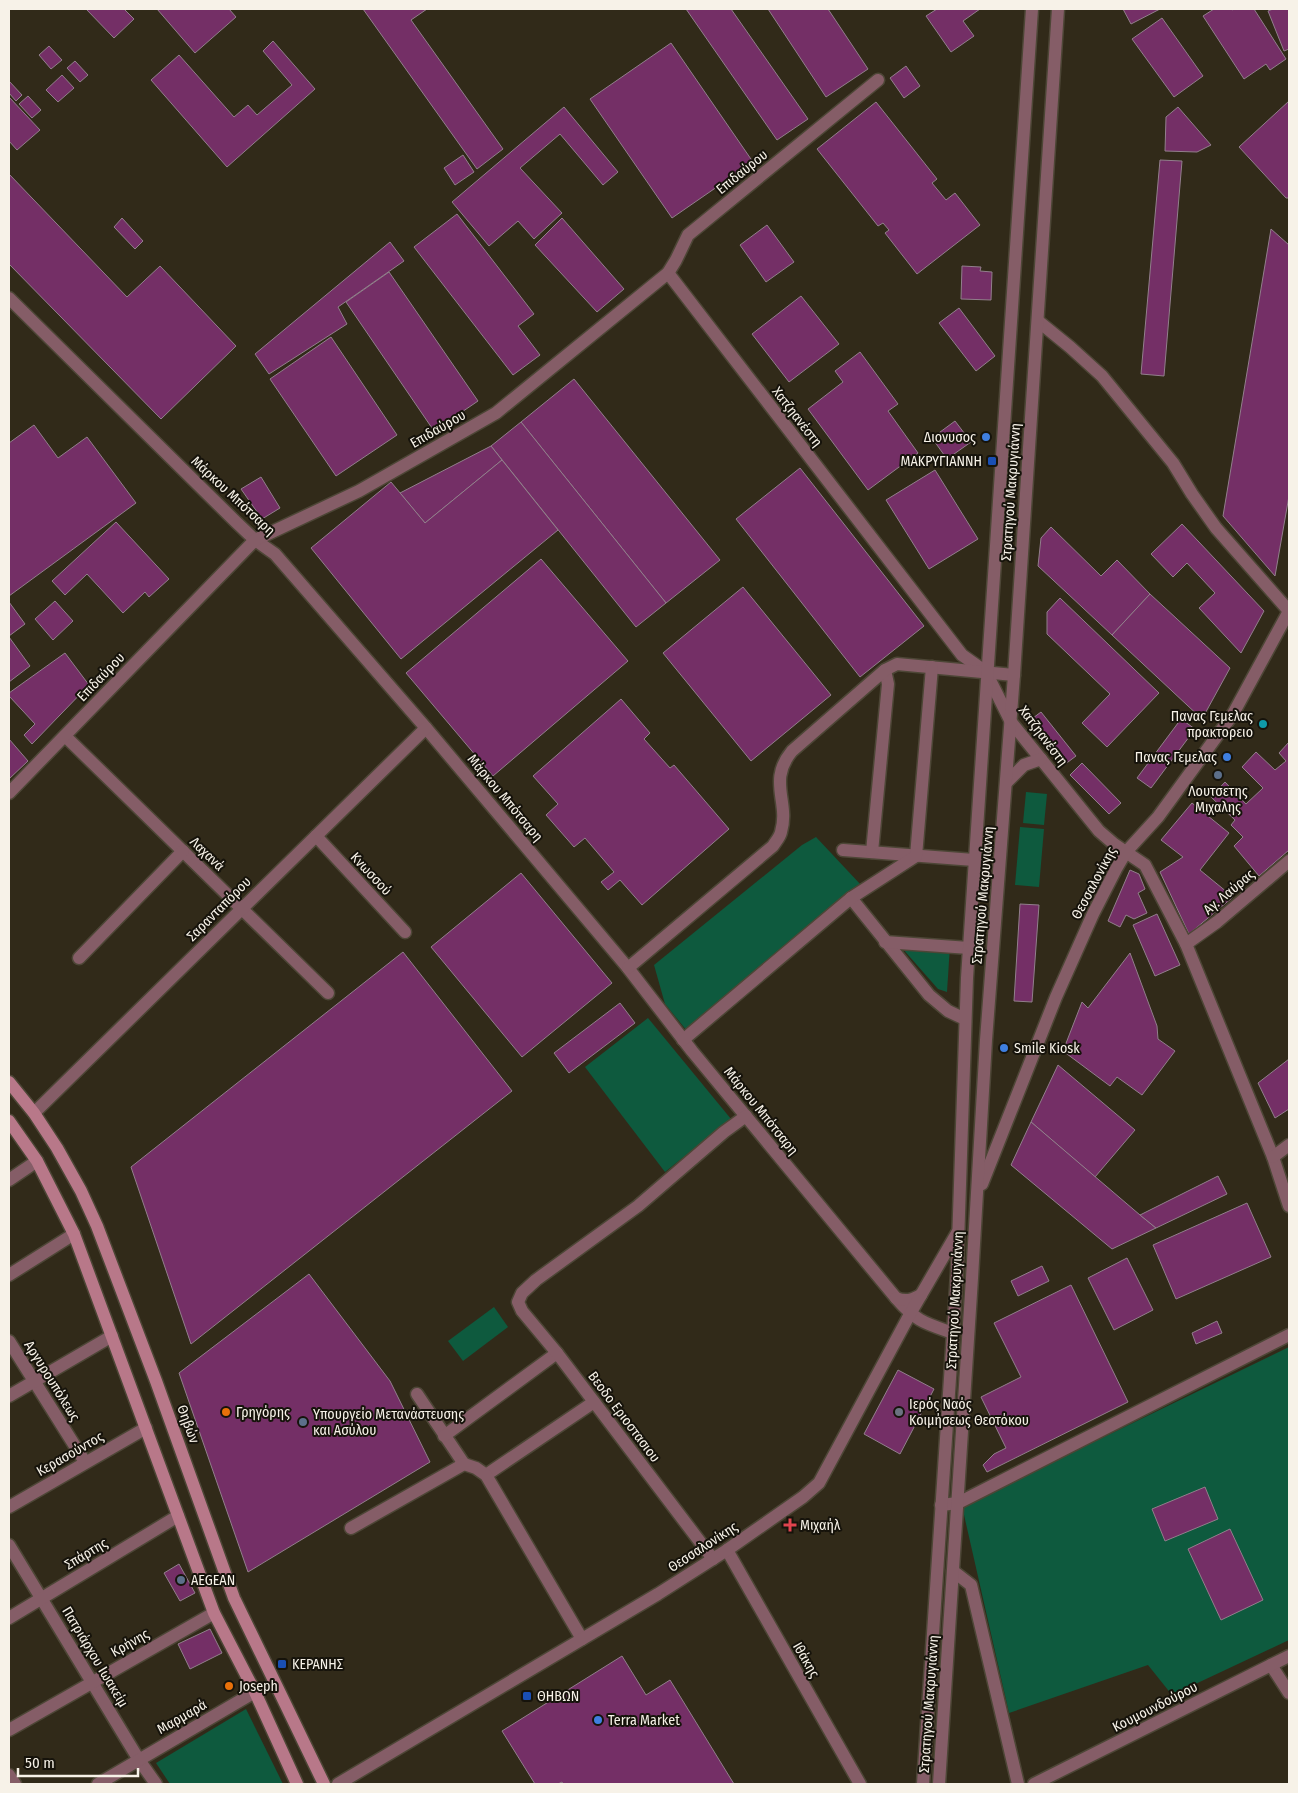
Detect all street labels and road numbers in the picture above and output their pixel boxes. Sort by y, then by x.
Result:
street label: Επιδαύρου [713,146,771,198]
street label: Χατζηανέστη [768,384,826,450]
street label: Επιδαύρου [407,406,469,452]
street label: Στρατηγού Μακρυγιάννη [998,423,1024,561]
street label: Μάρκου Μπότσαρη [188,453,278,539]
street label: Επιδαύρου [74,649,128,705]
street label: Χατζηανέστη [1015,702,1071,770]
street label: Μάρκου Μπότσαρη [464,751,546,845]
street label: Στρατηγού Μακρυγιάννη [969,825,997,965]
street label: Λαχανά [186,833,228,875]
street label: Θεσσαλονίκης [1068,844,1120,922]
street label: Κνωσσού [347,849,395,899]
street label: Αγ. Λαύρας [1200,866,1258,918]
street label: Σαρανταπόρου [183,873,255,945]
street label: Μάρκου Μπότσαρη [720,1063,802,1159]
street label: Στρατηγού Μακρυγιάννη [943,1231,967,1369]
street label: Αργυρουπόλεως [20,1338,84,1424]
street label: Βεοδο Εριοστασιου [584,1368,664,1466]
street label: Θηβών [173,1402,203,1446]
street label: Κερασούντος [33,1428,107,1480]
street label: Θεσσαλονίκης [665,1518,741,1576]
street label: Σπάρτης [61,1535,111,1573]
street label: Πατριάρχου Ιωακείμ [58,1604,132,1710]
street label: Κρήνης [108,1625,152,1661]
street label: Στρατηγού Μακρυγιάννη [916,1635,942,1773]
street label: Ιθάκης [789,1639,823,1681]
street label: Κουμουνδούρου [1110,1678,1200,1736]
street label: Μαρμαρά [154,1696,210,1738]

